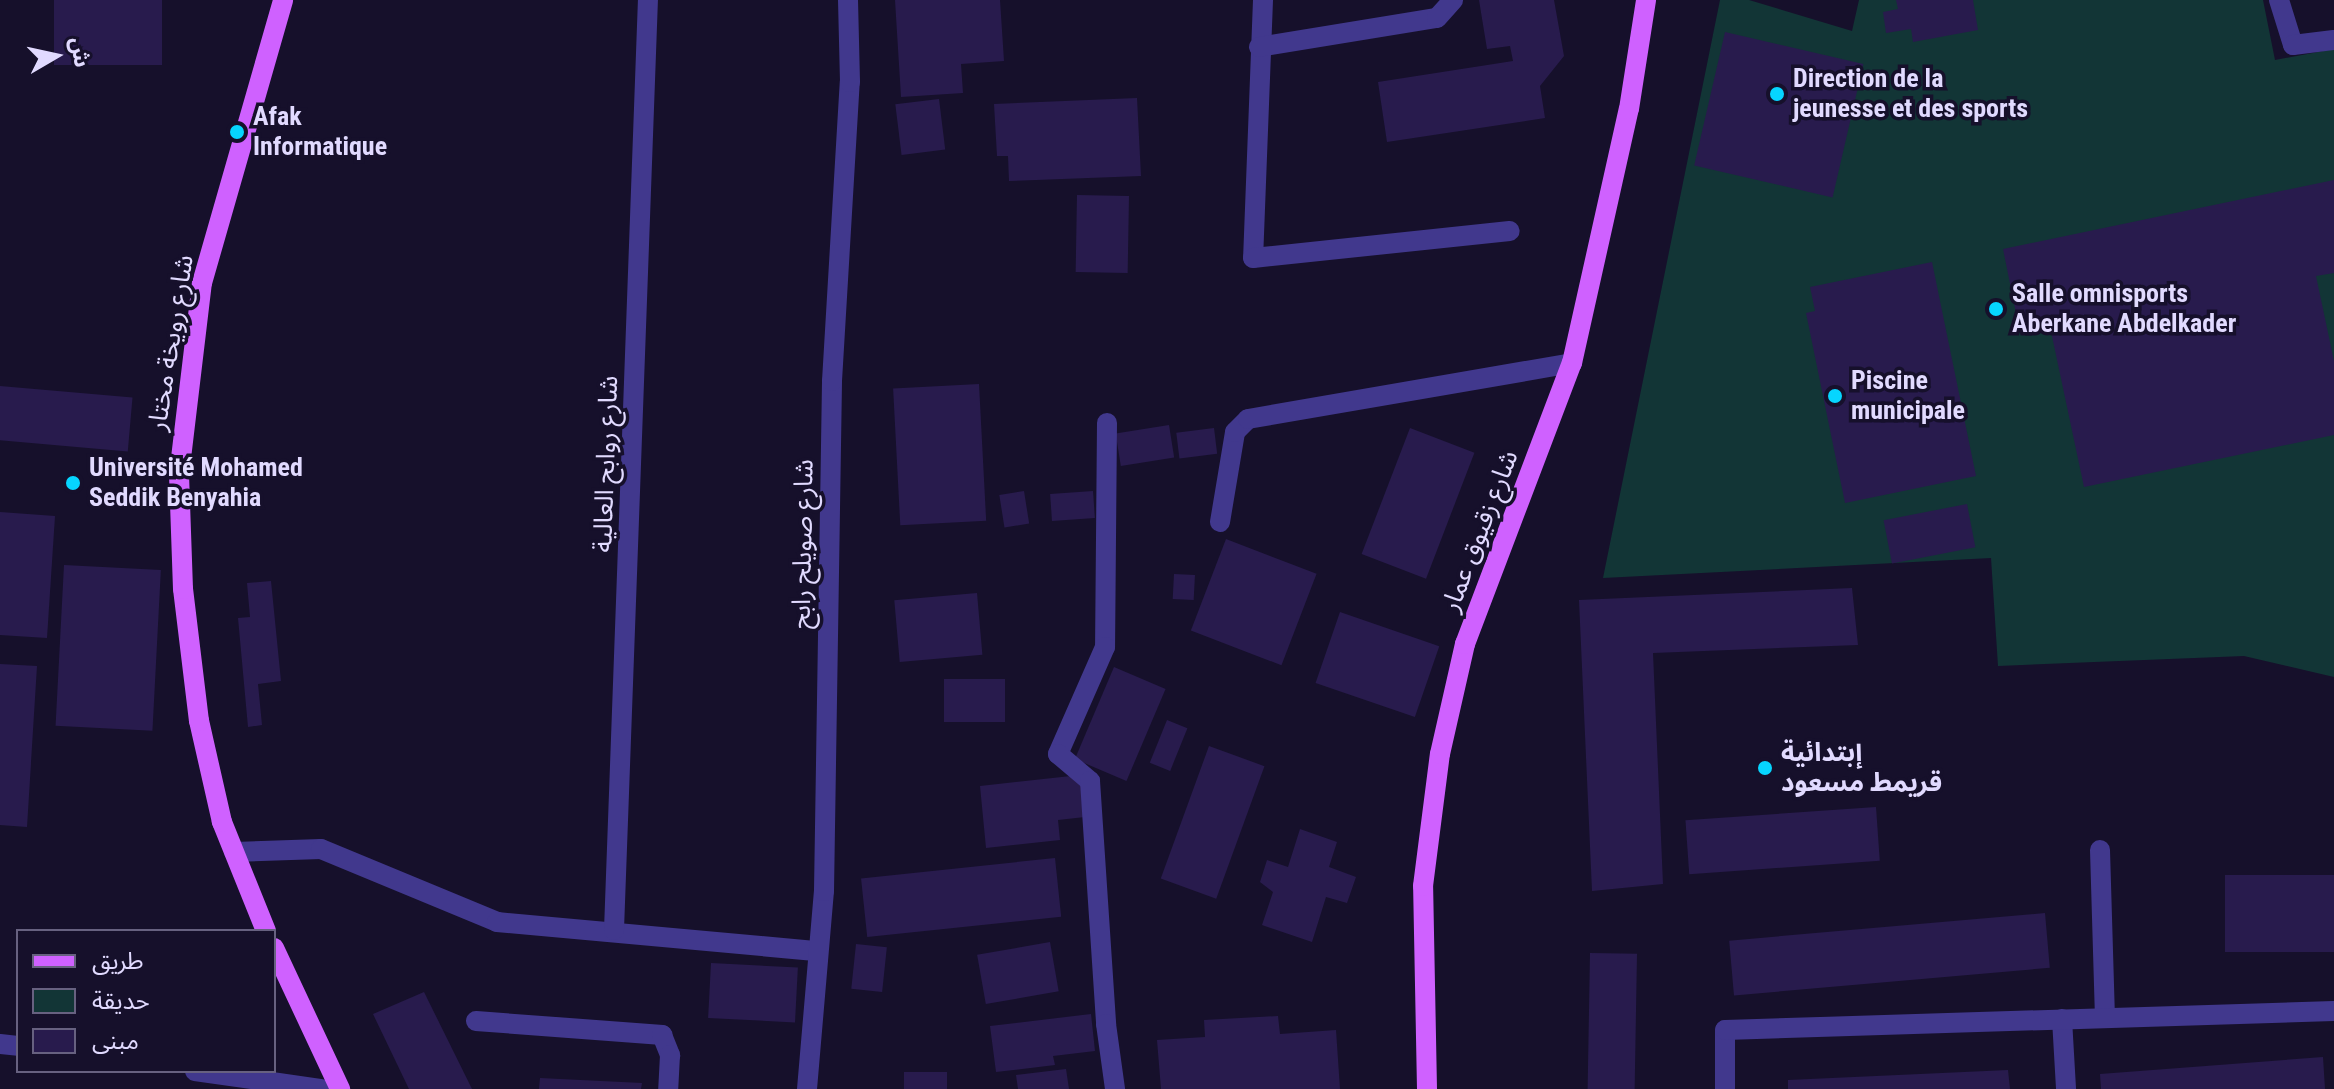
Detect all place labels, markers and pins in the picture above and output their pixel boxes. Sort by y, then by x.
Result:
place label: Direction de la jeunesse et des sports [1793,63,2028,124]
marker: Direction de la jeunesse et des sports [1768,85,1786,103]
place label: Afak Informatique [253,101,387,162]
marker: Afak Informatique [228,123,246,141]
place label: Salle omnisports Aberkane Abdelkader [2012,278,2236,340]
marker: Salle omnisports Aberkane Abdelkader [1987,300,2005,318]
place label: Piscine municipale [1851,365,1965,426]
marker: Piscine municipale [1826,387,1844,405]
place label: Université Mohamed Seddik Benyahia [89,452,303,514]
marker: Université Mohamed Seddik Benyahia [64,474,82,492]
place label: إبتدائية قريمط مسعود [1781,737,1942,798]
marker: إبتدائية قريمط مسعود [1756,759,1774,777]

